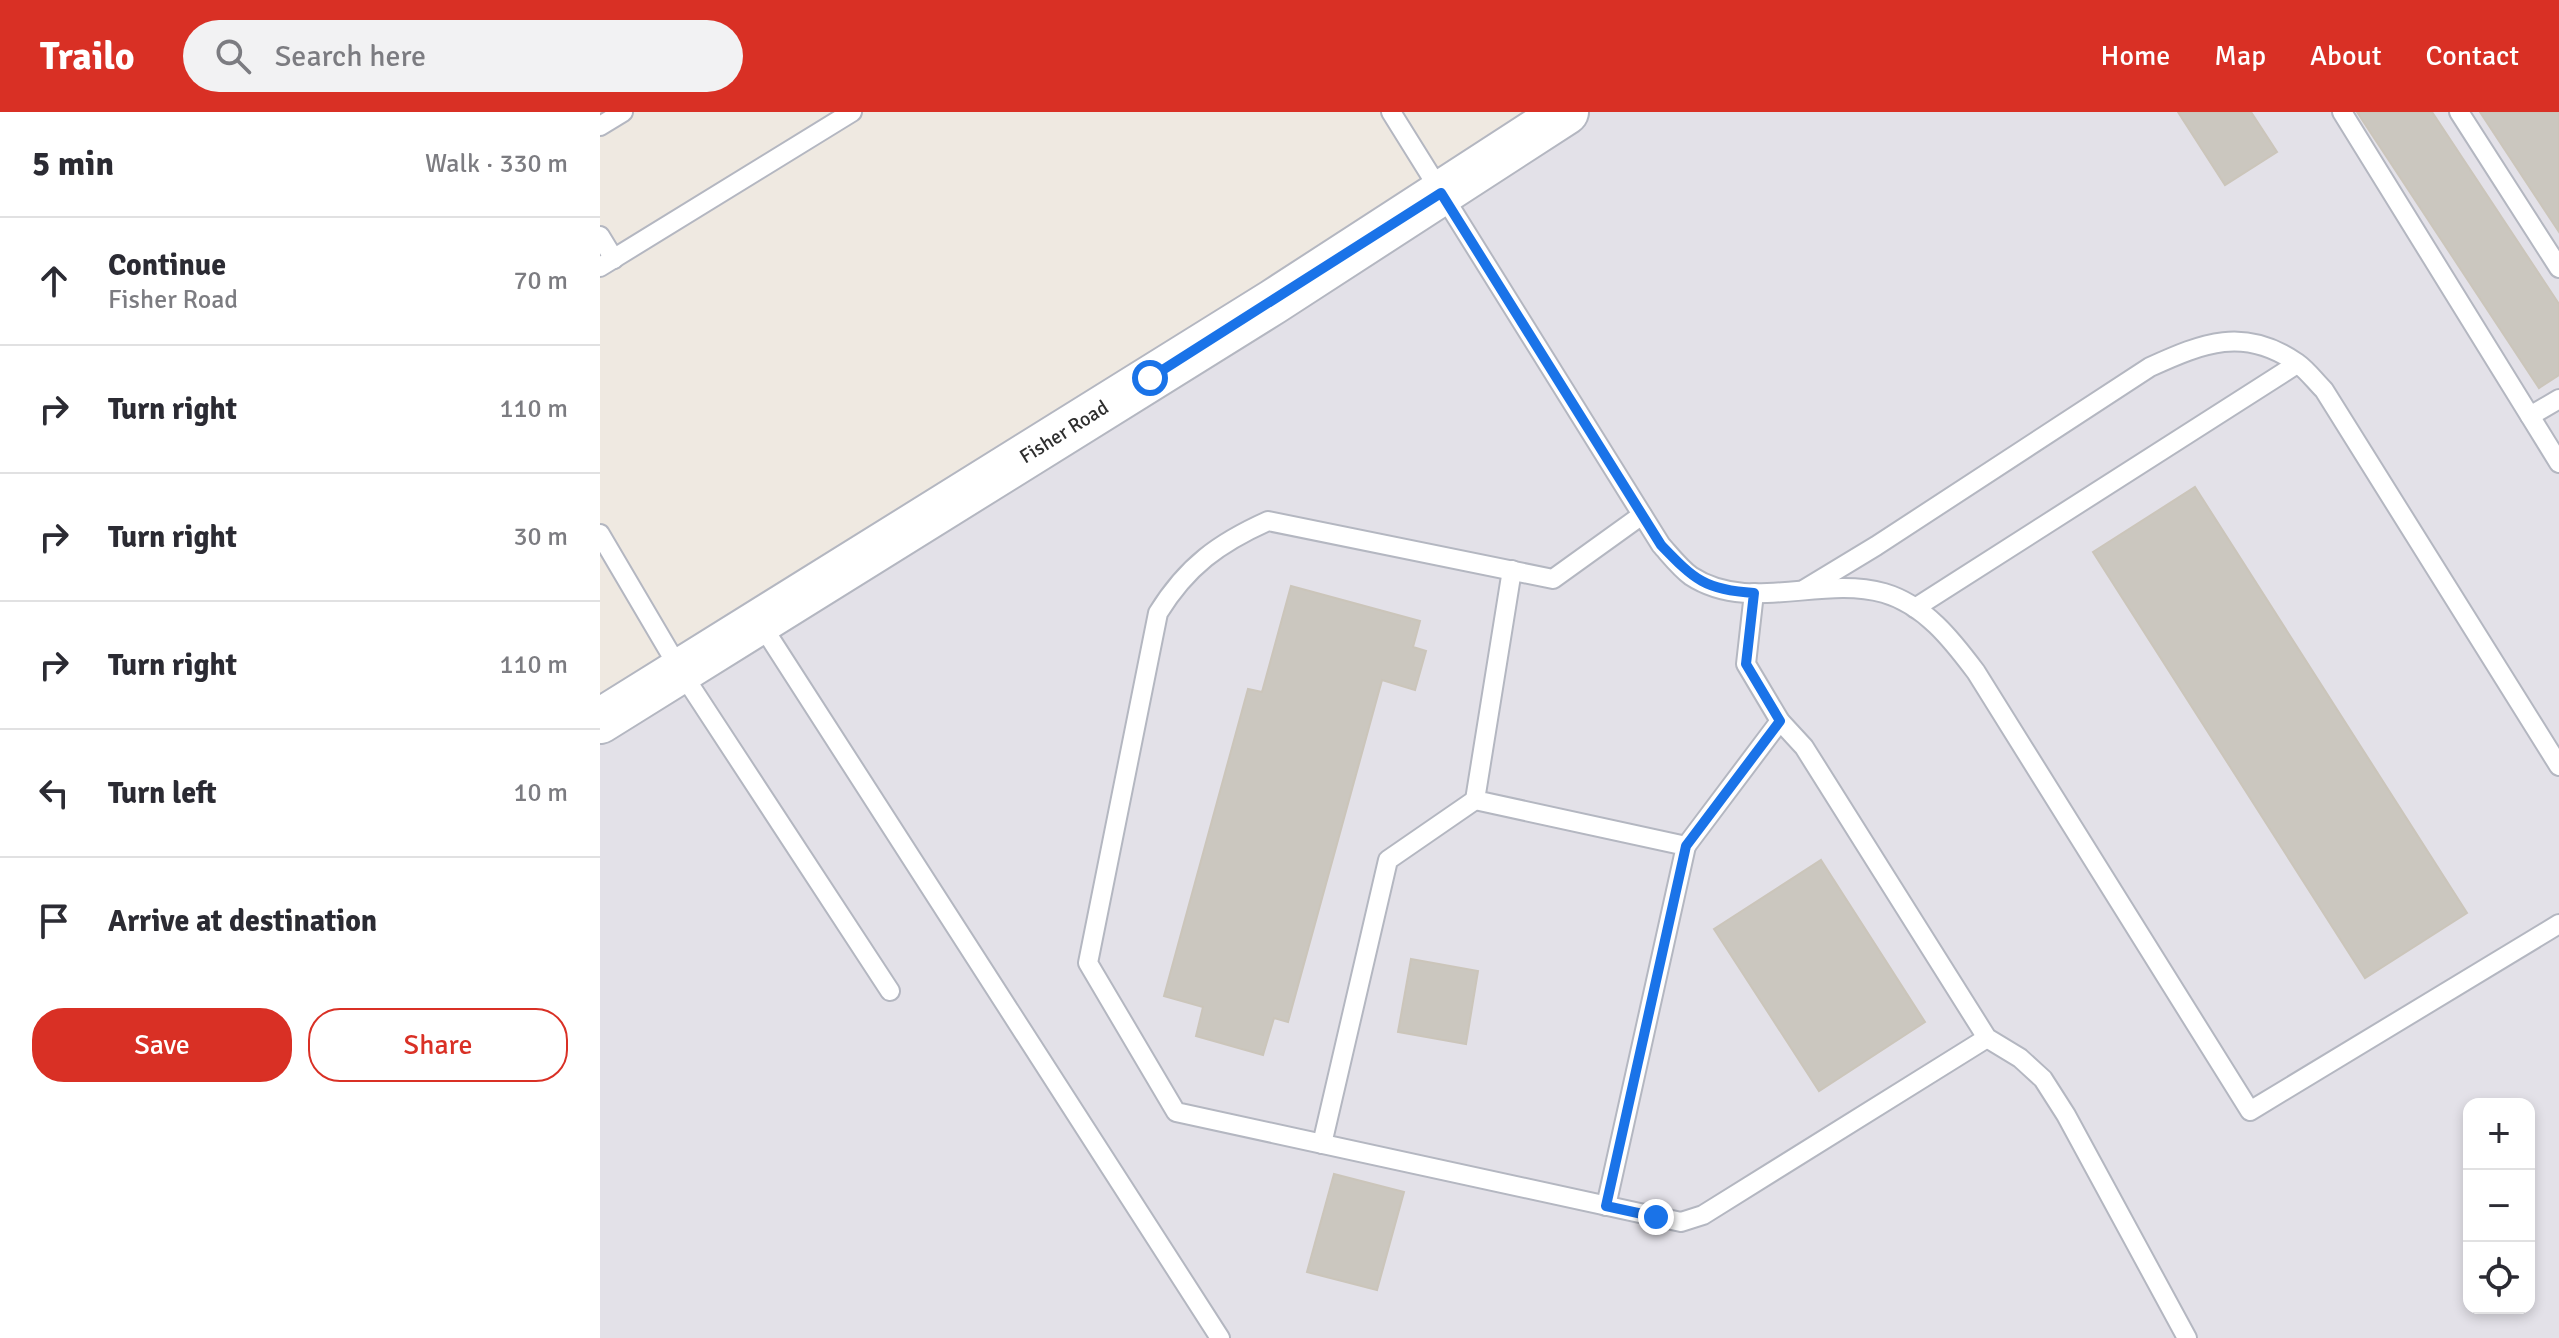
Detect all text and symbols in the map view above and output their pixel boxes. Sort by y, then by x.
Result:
search box [183,20,743,92]
text: Trailo [40,33,135,80]
icon: search [211,34,255,78]
text: Search here [275,38,426,75]
text: Home [2101,39,2170,73]
text: Map [2214,39,2266,73]
text: About [2310,39,2382,73]
text: Contact [2426,39,2519,73]
text: 5 min [32,143,114,185]
text: Walk · 330 m [425,148,568,180]
text: Continue [108,247,226,284]
icon: ahead [32,259,76,303]
text: 70 m [513,265,568,297]
text: Fisher Road [108,284,238,316]
route start [1132,360,1168,396]
icon: right [32,387,76,431]
text: Turn right [108,391,237,428]
text: 110 m [499,393,568,425]
street label: Fisher Road [1015,395,1113,469]
icon: right [32,515,76,559]
text: Turn right [108,519,237,556]
text: 30 m [513,521,568,553]
icon: right [32,643,76,687]
text: Turn right [108,647,237,684]
text: 110 m [499,649,568,681]
icon: left [32,771,76,815]
text: Turn left [108,775,217,812]
text: 10 m [513,777,568,809]
icon: arrive [32,899,76,943]
text: Arrive at destination [108,903,377,940]
button: Save [32,1008,292,1082]
button: Share [308,1008,568,1082]
map controls [2463,1098,2535,1314]
button: + [2463,1098,2535,1170]
button: − [2463,1170,2535,1242]
route end [1638,1199,1674,1235]
button: locate [2463,1242,2535,1314]

